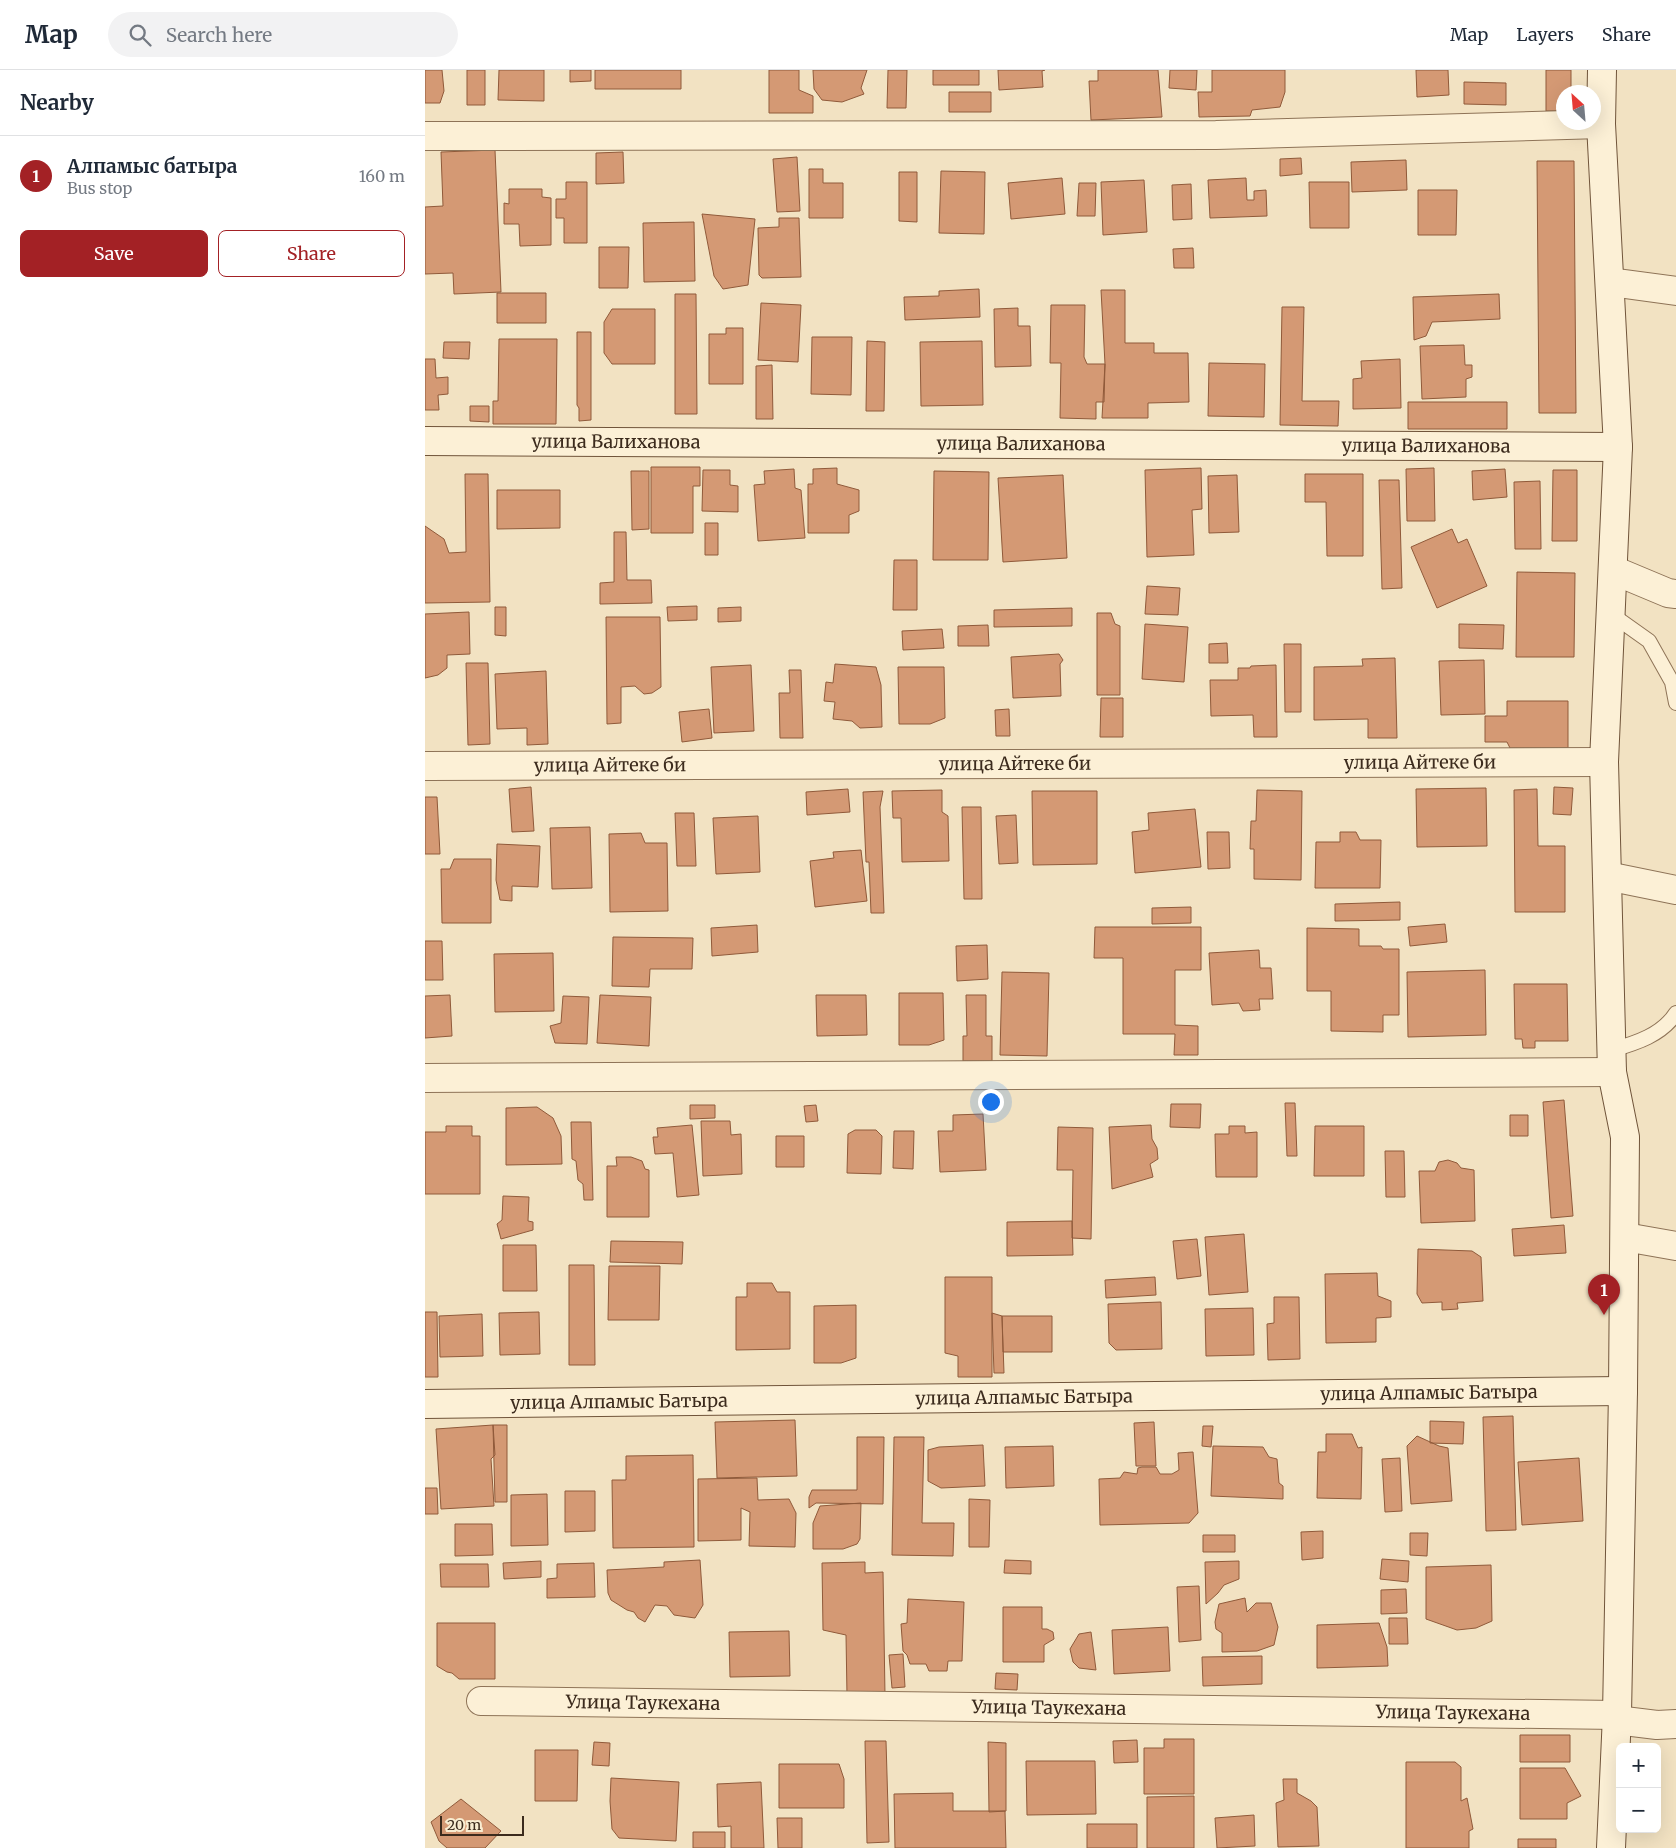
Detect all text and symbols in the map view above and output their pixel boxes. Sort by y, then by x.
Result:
search box [108,12,458,57]
text: Map [25,19,78,50]
icon: search [126,21,154,49]
text: Search here [166,23,272,47]
text: Map [1450,23,1488,46]
text: Layers [1516,23,1574,46]
text: Share [1602,23,1651,46]
north arrow [1556,85,1601,130]
text: Nearby [20,89,94,116]
text: Алпамыс батыра [67,154,237,178]
text: 1 [32,166,40,186]
text: 160 m [359,166,405,186]
text: Bus stop [67,178,132,198]
button: Save [20,230,208,277]
button: Share [218,230,405,277]
street label: улица Валиханова [531,430,701,453]
street label: улица Валиханова [936,432,1106,455]
street label: улица Валиханова [1341,434,1511,457]
street label: улица Айтеке би [1344,750,1496,774]
street label: улица Айтеке би [939,752,1091,775]
street label: улица Айтеке би [534,753,686,777]
your location [978,1089,1004,1115]
pin: 1 [1588,1274,1620,1315]
street label: улица Алпамыс Батыра [1320,1380,1538,1405]
street label: улица Алпамыс Батыра [915,1384,1133,1410]
street label: улица Алпамыс Батыра [510,1389,728,1414]
street label: Улица Таукехана [565,1690,721,1715]
street label: Улица Таукехана [971,1695,1127,1720]
street label: Улица Таукехана [1375,1700,1531,1725]
map controls [1616,1743,1661,1833]
button: + [1616,1743,1661,1788]
button: − [1616,1788,1661,1833]
scale bar [440,1813,524,1836]
text: 20 m [447,1816,481,1834]

